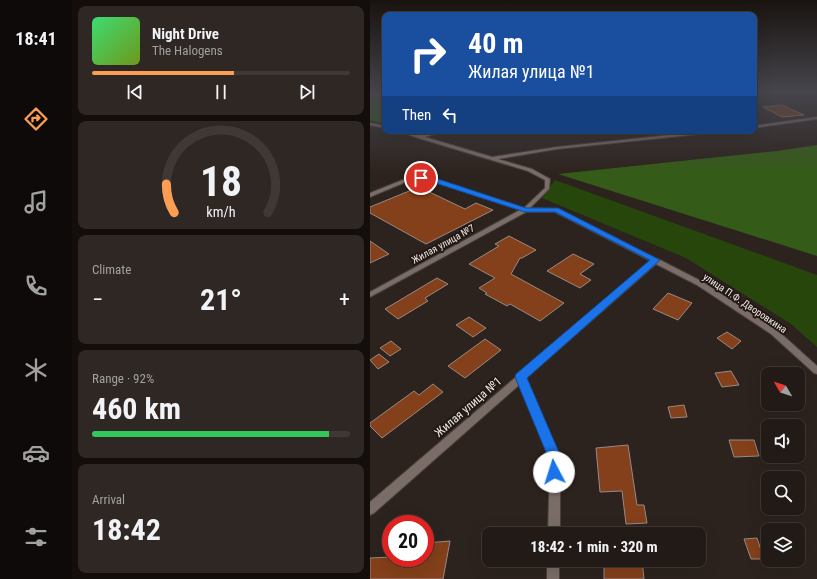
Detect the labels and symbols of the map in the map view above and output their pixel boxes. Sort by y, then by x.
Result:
pin [404,161,438,195]
street label: Жилая улица №7 [410,222,476,266]
street label: улица П.Ф. Дворовкина [701,270,790,335]
north arrow [761,367,805,411]
street label: Жилая улица №1 [432,374,504,440]
position arrow [533,451,575,493]
speed limit sign: 20 [382,515,434,567]

